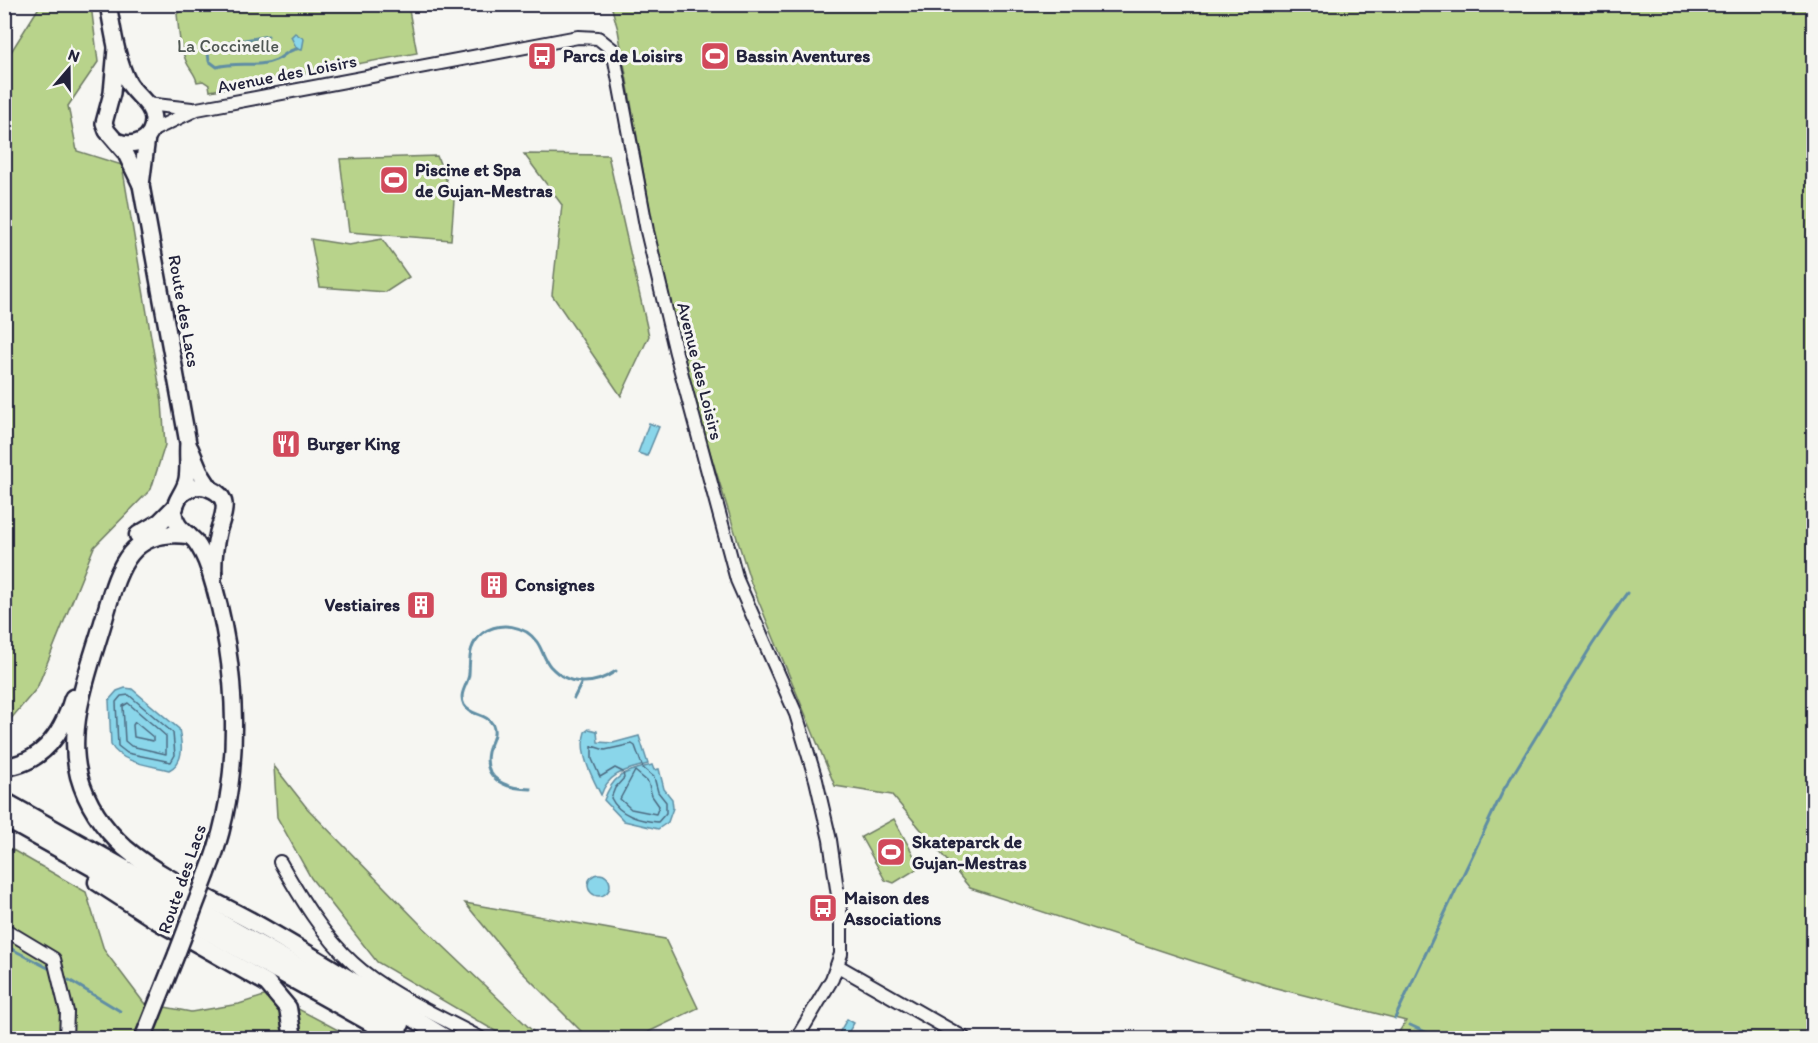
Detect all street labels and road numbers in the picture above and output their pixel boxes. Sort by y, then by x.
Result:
street label: Avenue des Loisirs [216,50,358,98]
street label: Route des Lacs [163,253,205,369]
street label: Avenue des Loisirs [672,300,728,442]
street label: Route des Lacs [153,821,211,937]

